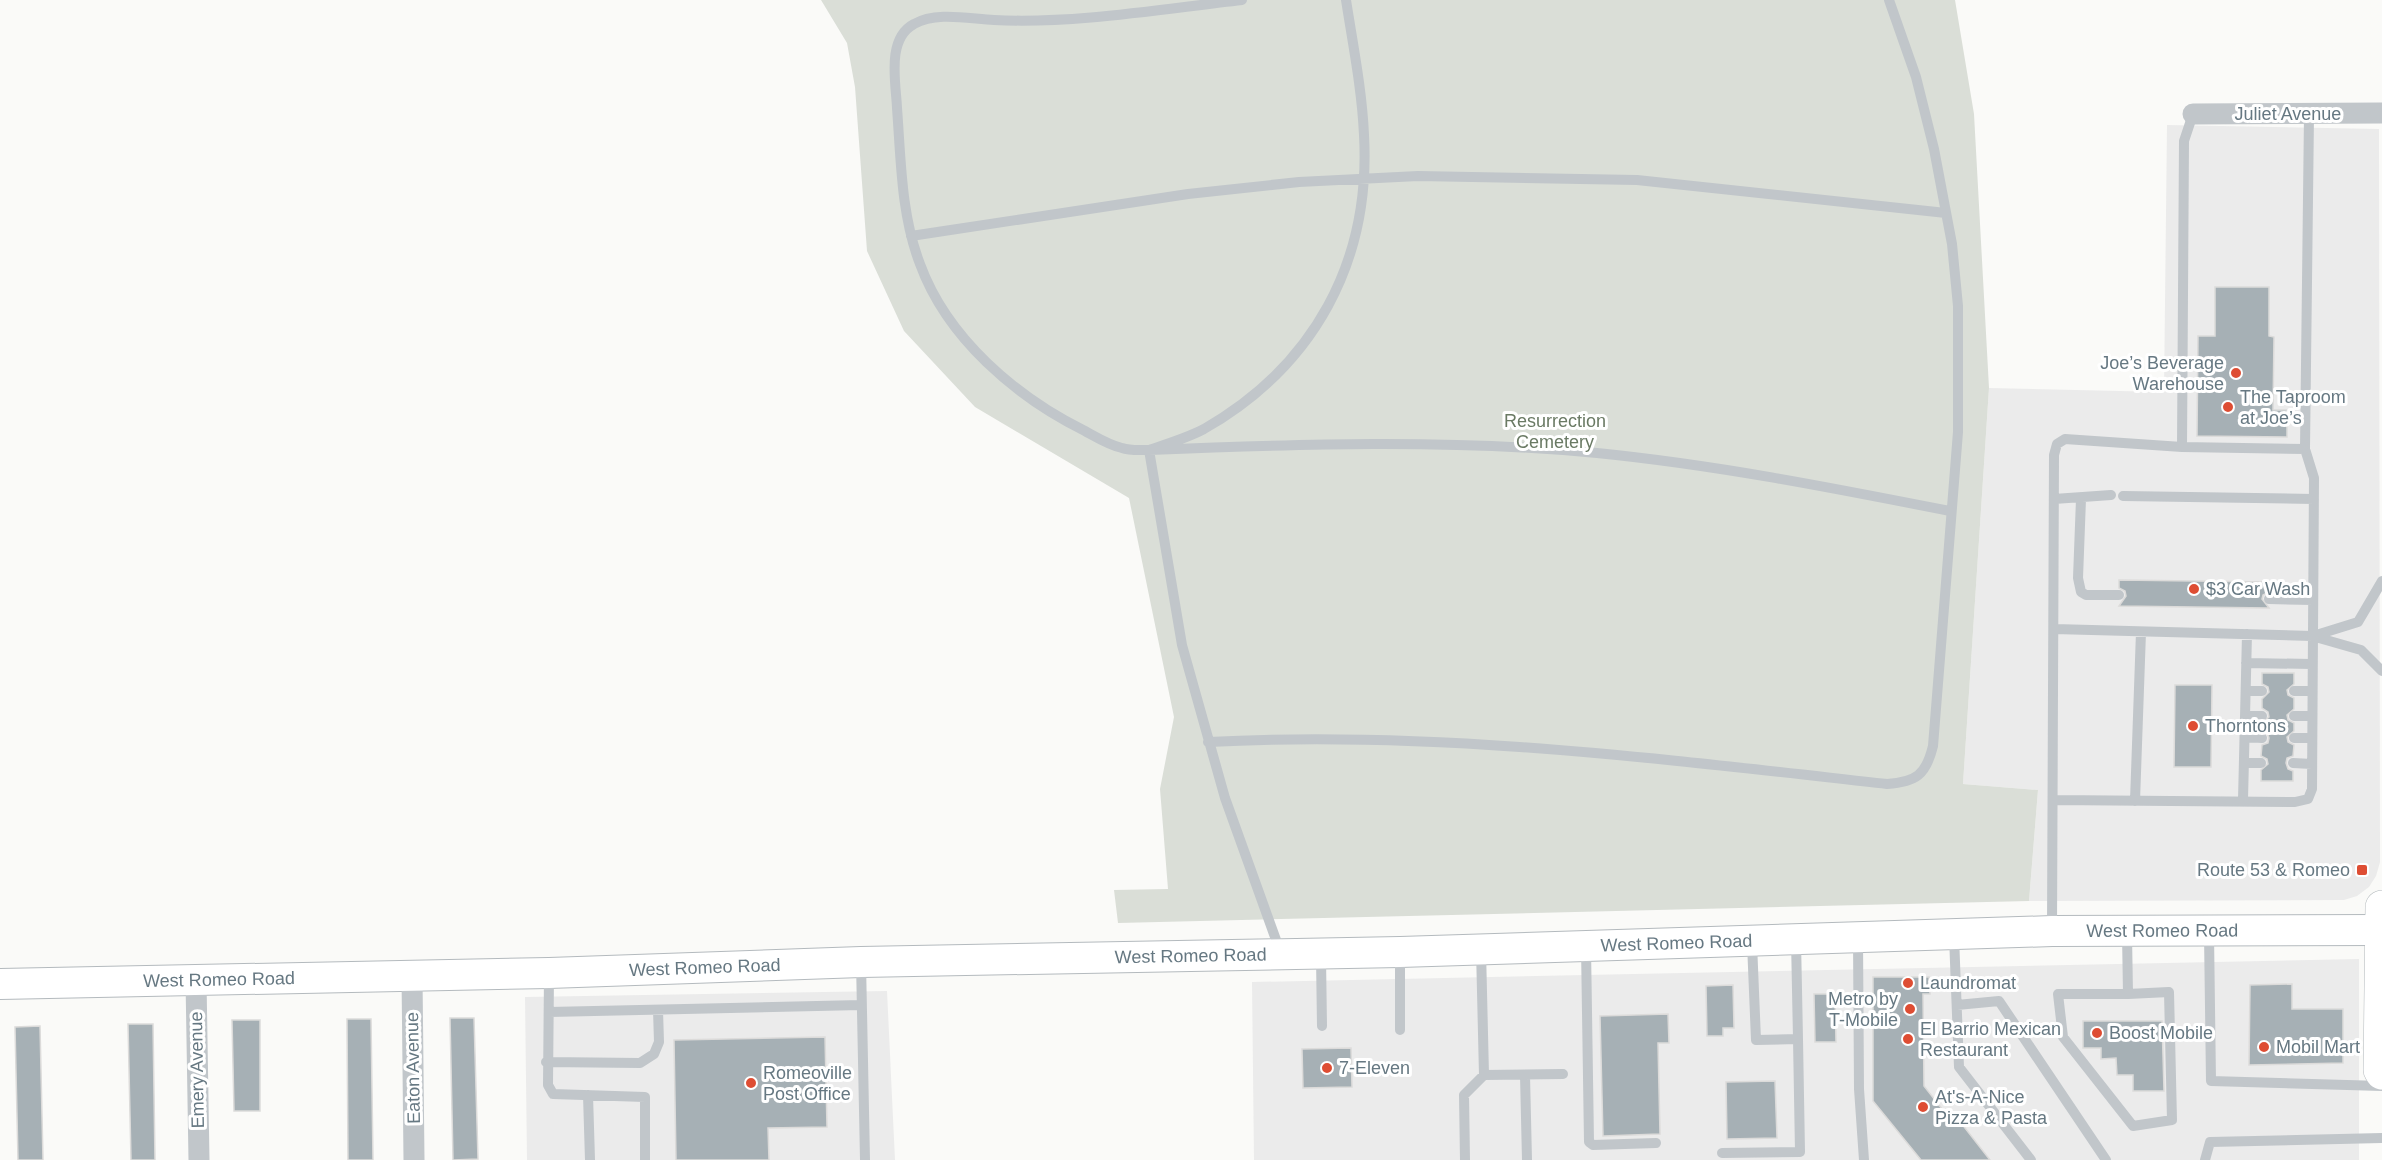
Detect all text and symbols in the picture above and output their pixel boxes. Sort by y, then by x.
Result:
street label: Juliet Avenue [2235,104,2341,124]
place label: Joe’s Beverage Warehouse [2100,353,2224,394]
marker: Joe’s Beverage Warehouse [2229,366,2243,380]
place label: The Taproom at Joe’s [2240,387,2346,428]
marker: The Taproom at Joe’s [2221,400,2235,414]
park label: Resurrection Cemetery [1504,411,1606,452]
place label: $3 Car Wash [2206,579,2310,599]
marker: $3 Car Wash [2187,582,2201,596]
place label: Thorntons [2205,716,2286,736]
marker: Thorntons [2186,719,2200,733]
place label: Route 53 & Romeo [2197,860,2350,880]
marker: Route 53 & Romeo [2355,863,2369,877]
street label: West Romeo Road [2086,920,2238,941]
street label: West Romeo Road [1600,931,1753,956]
street label: West Romeo Road [1115,944,1267,967]
street label: West Romeo Road [629,955,781,980]
street label: West Romeo Road [143,968,295,991]
place label: Laundromat [1920,973,2016,993]
marker: Laundromat [1901,976,1915,990]
place label: Metro by T-Mobile [1828,989,1898,1030]
marker: Metro by T-Mobile [1903,1002,1917,1016]
street label: Emery Avenue [186,1011,208,1129]
street label: Eaton Avenue [402,1012,424,1124]
place label: El Barrio Mexican Restaurant [1920,1019,2061,1060]
place label: Boost Mobile [2109,1023,2213,1043]
marker: Boost Mobile [2090,1026,2104,1040]
marker: El Barrio Mexican Restaurant [1901,1032,1915,1046]
place label: Mobil Mart [2276,1037,2360,1057]
marker: Mobil Mart [2257,1040,2271,1054]
place label: 7-Eleven [1339,1058,1410,1078]
marker: 7-Eleven [1320,1061,1334,1075]
place label: Romeoville Post Office [763,1063,852,1104]
marker: Romeoville Post Office [744,1076,758,1090]
place label: At's-A-Nice Pizza & Pasta [1935,1087,2048,1128]
marker: At's-A-Nice Pizza & Pasta [1916,1100,1930,1114]

